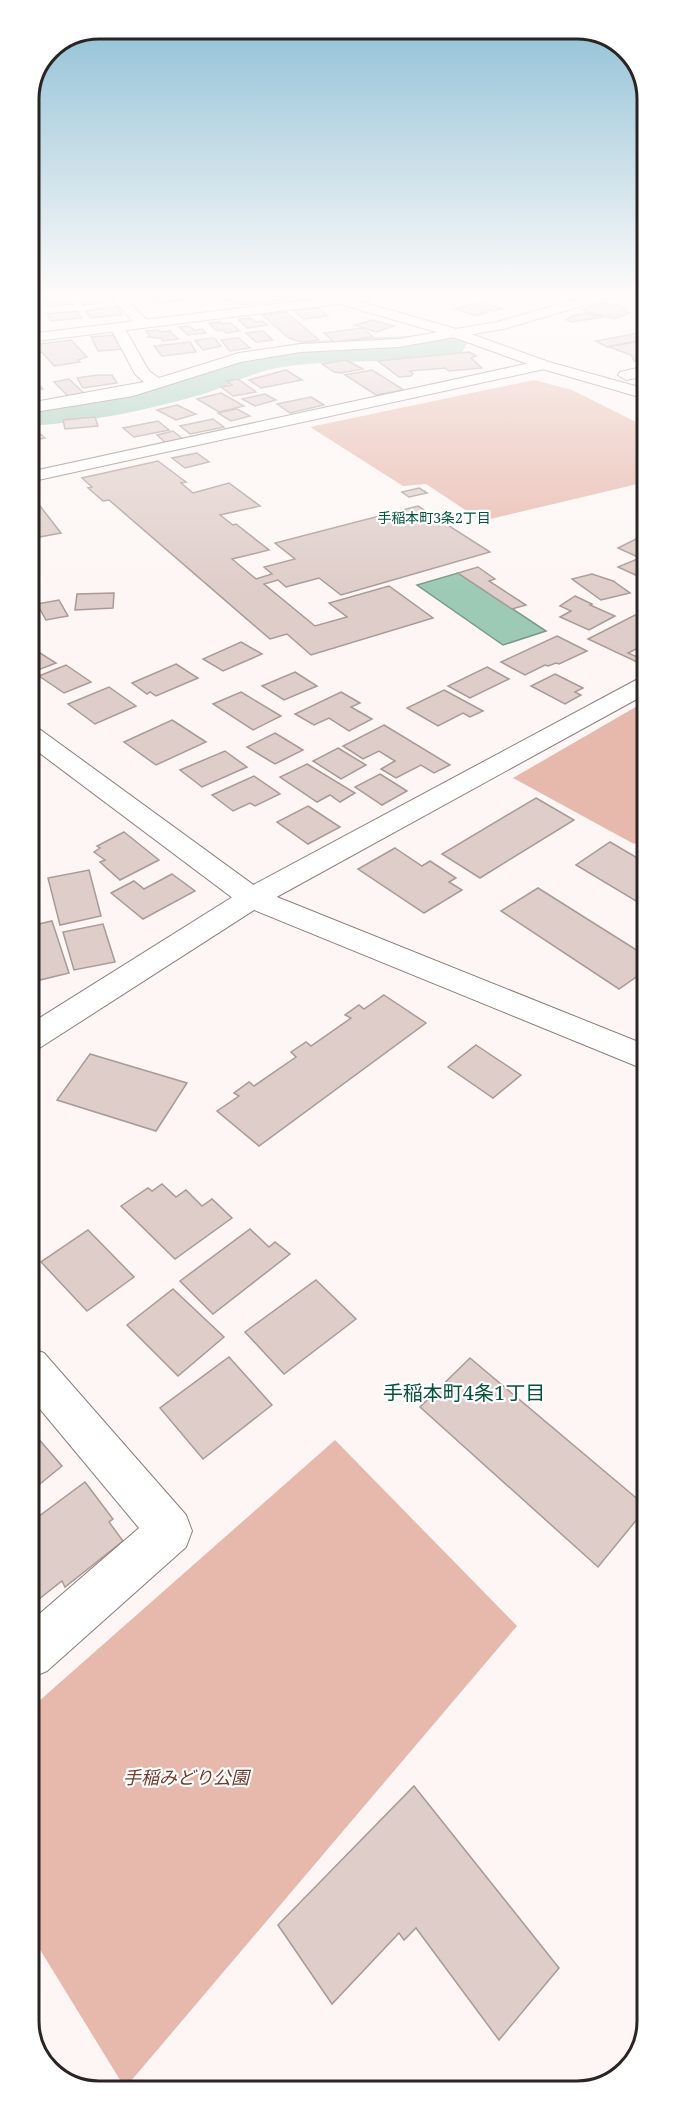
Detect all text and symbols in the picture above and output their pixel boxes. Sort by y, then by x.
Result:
district label: 手稲本町3条2丁目 [377,508,491,527]
district label: 手稲本町4条1丁目 [383,1379,545,1406]
park label: 手稲みどり公園 [123,1765,252,1789]

